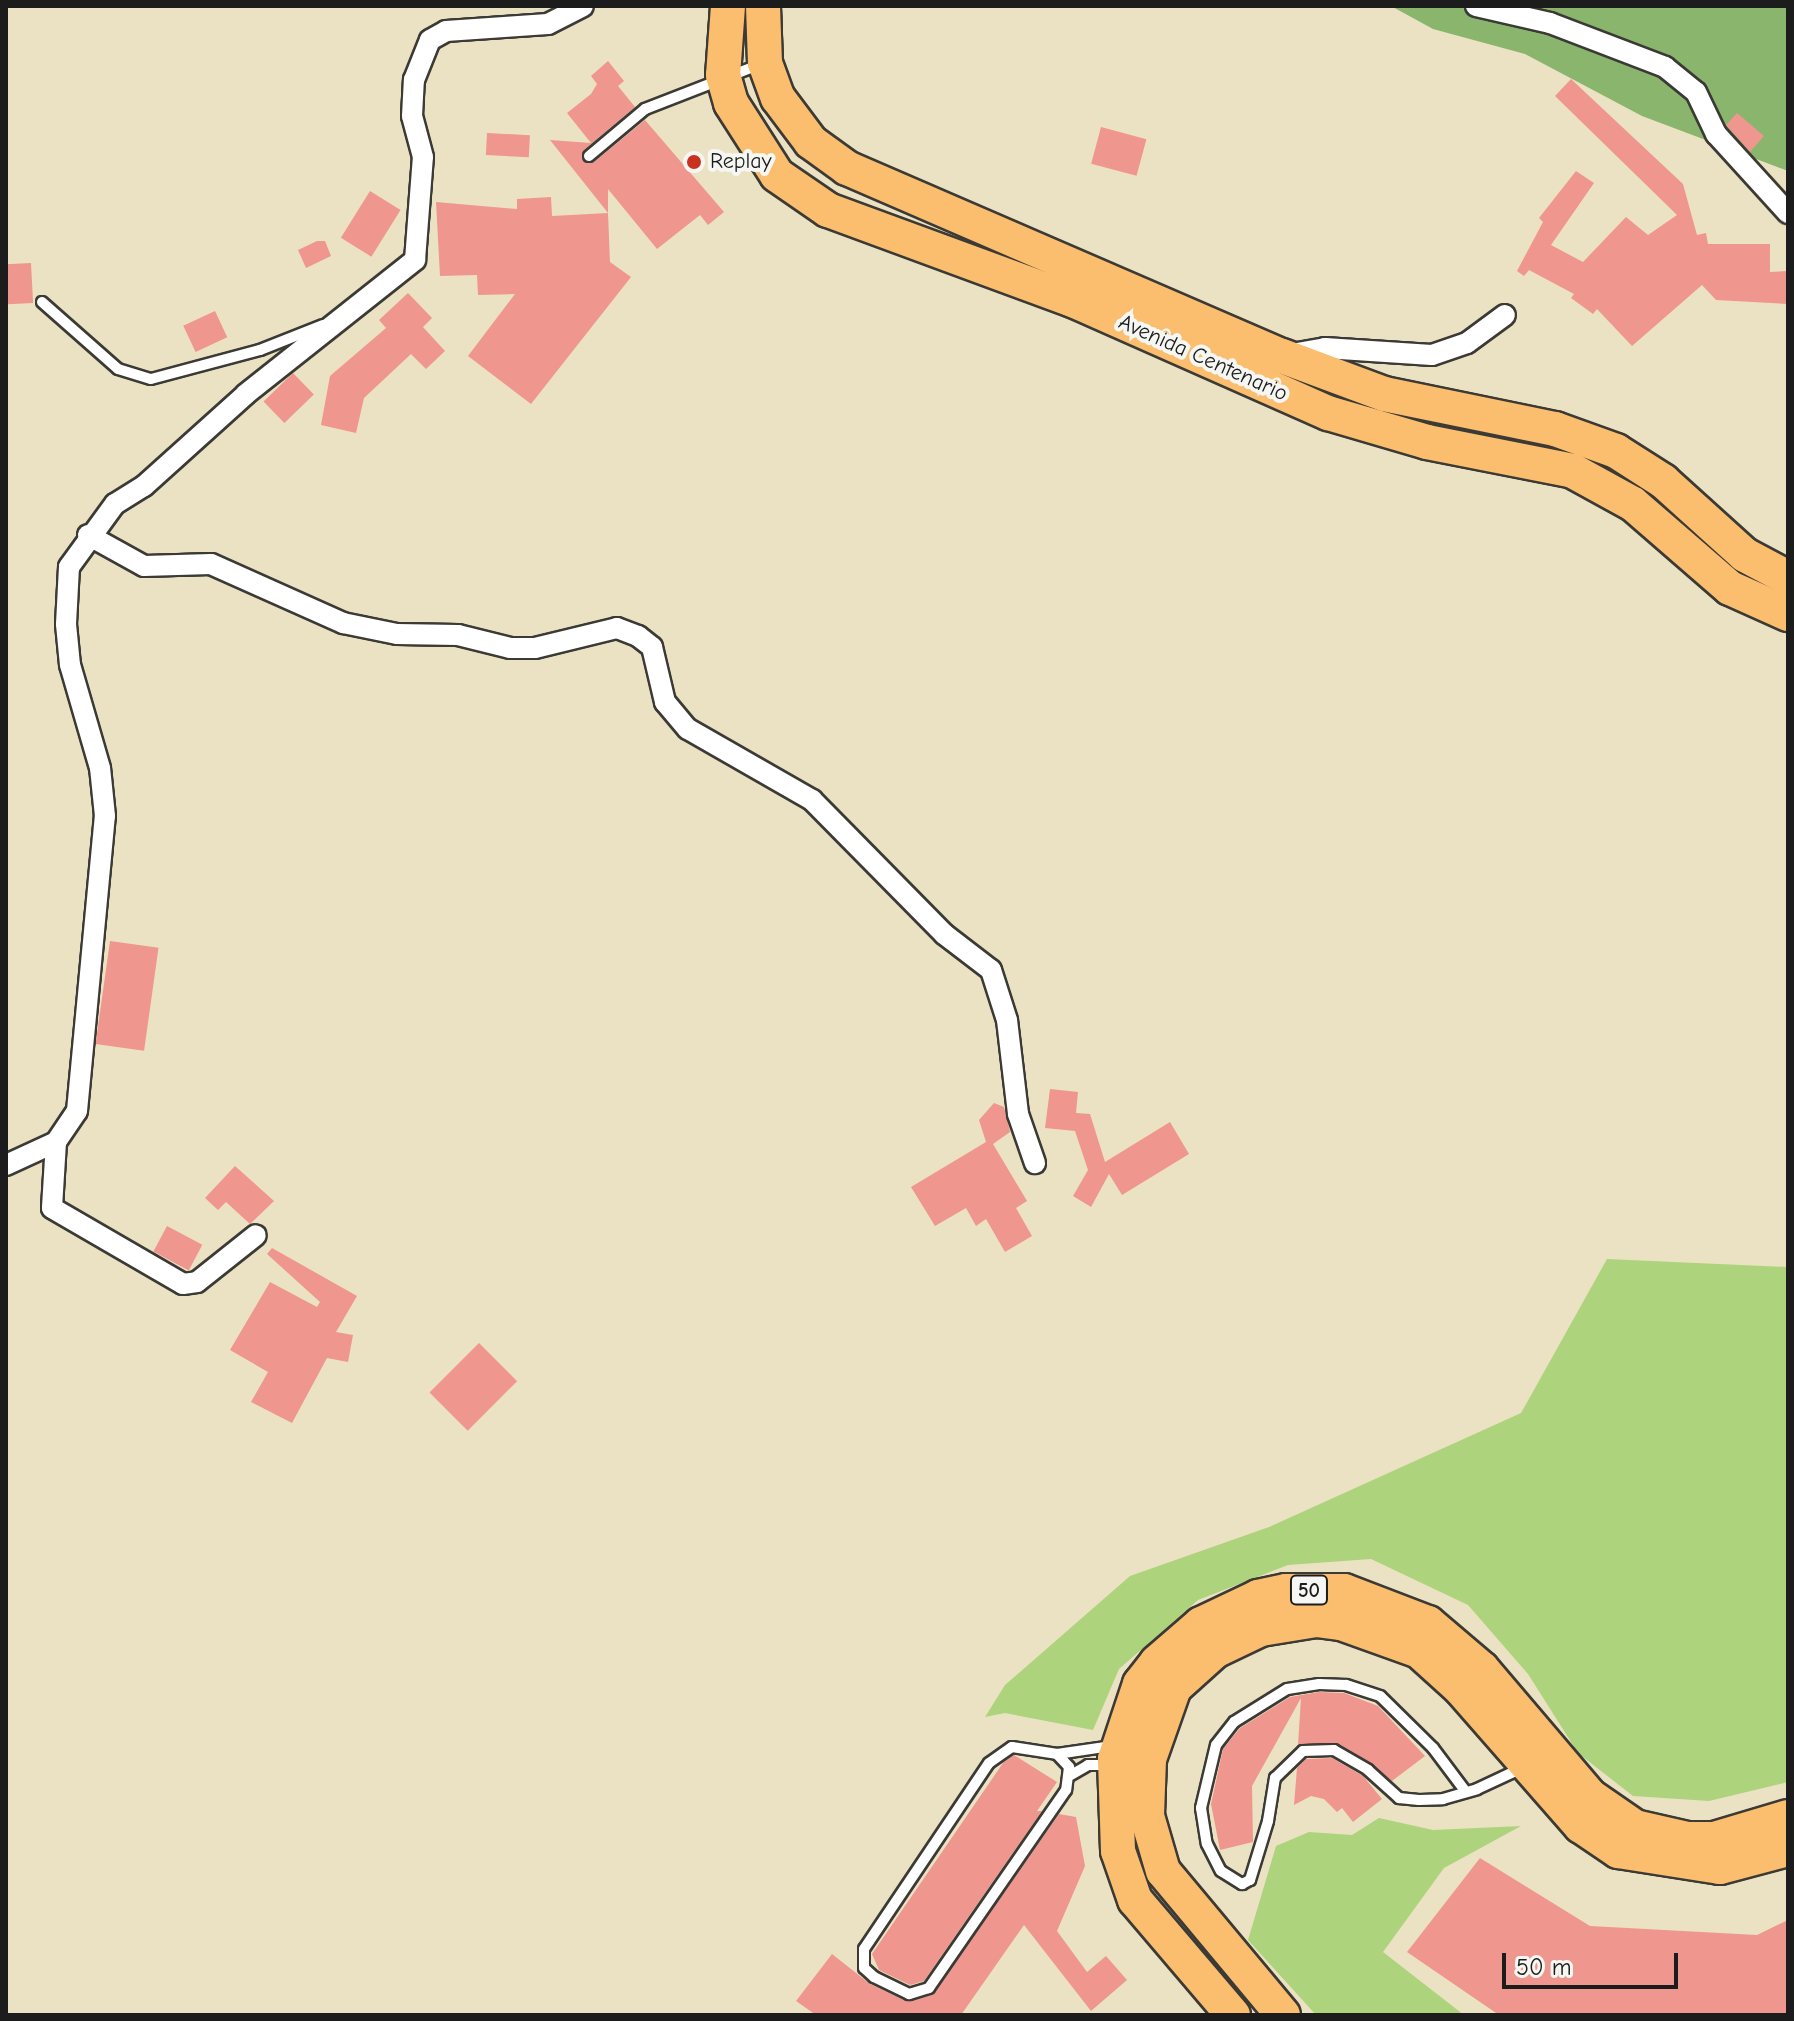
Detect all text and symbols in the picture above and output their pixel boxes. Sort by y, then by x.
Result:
place label: Replay [710,149,772,175]
marker: Replay [685,153,703,171]
street label: Avenida Centenario [1114,309,1292,407]
road number: 50 [1289,1574,1329,1606]
scale bar [1506,1937,1682,1987]
text: 50 m [1516,1953,1572,1981]

